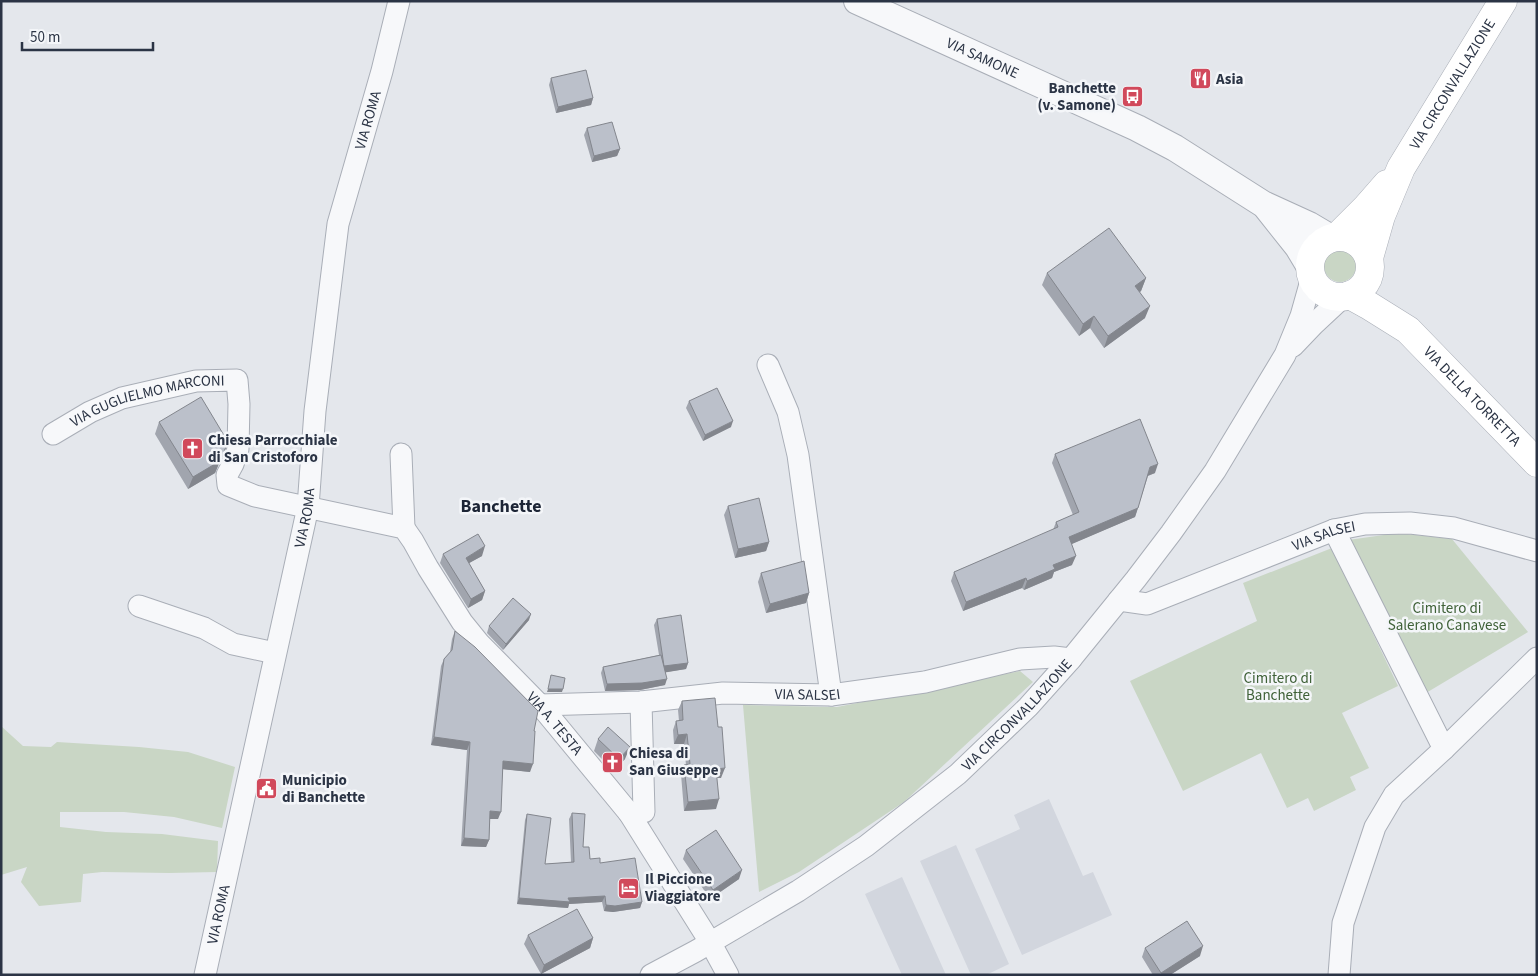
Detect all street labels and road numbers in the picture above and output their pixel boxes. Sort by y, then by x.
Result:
street label: VIA CIRCONVALLAZIONE [1405,15,1501,154]
street label: VIA SAMONE [943,33,1022,84]
street label: VIA ROMA [350,87,387,152]
street label: VIA DELLA TORRETTA [1418,342,1526,452]
street label: VIA GUGLIELMO MARCONI [66,370,225,432]
street label: VIA ROMA [289,486,320,550]
street label: VIA SALSEI [1289,516,1357,557]
street label: VIA CIRCONVALLAZIONE [957,655,1077,776]
street label: VIA SALSEI [774,684,842,706]
street label: VIA A. TESTA [522,687,588,761]
street label: VIA ROMA [202,882,236,946]

